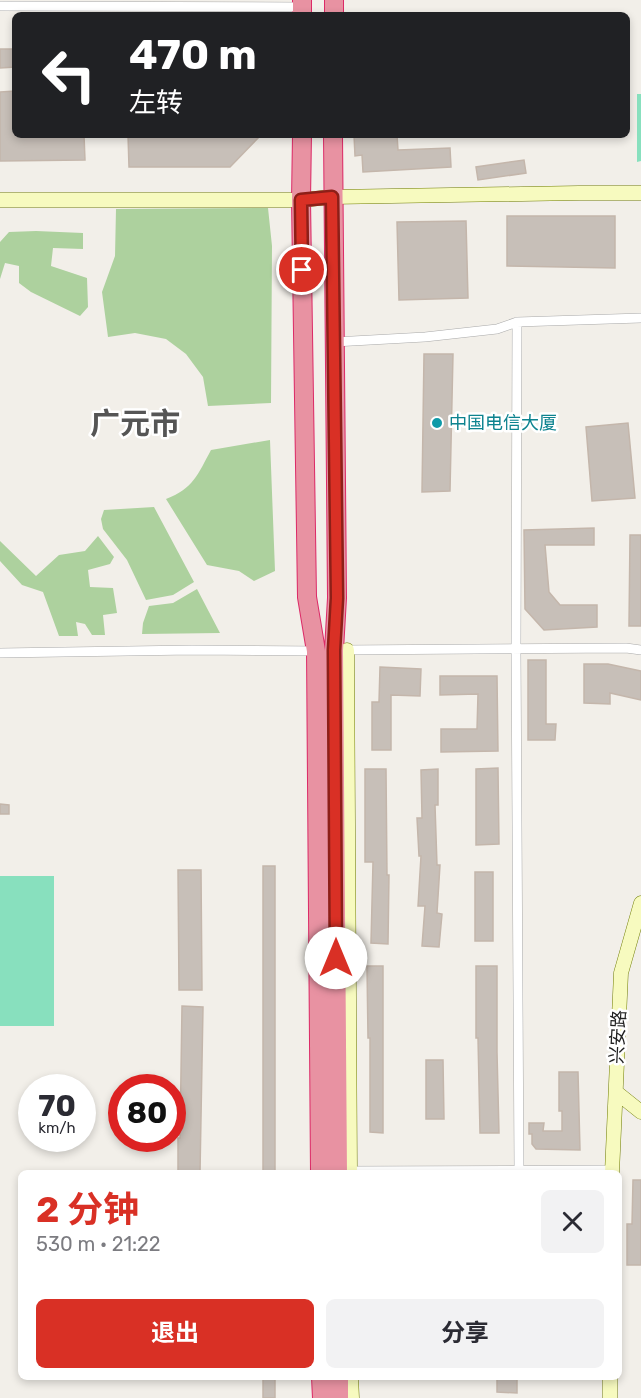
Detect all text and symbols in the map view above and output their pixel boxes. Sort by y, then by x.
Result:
text: 470 m [129,30,257,80]
icon: left [30,36,108,114]
text: 左转 [129,87,183,119]
pin [276,244,327,295]
icon: arrive [285,253,318,286]
district label: 广元市 [90,406,180,442]
place label: 中国电信大厦 [449,412,557,434]
marker: 中国电信大厦 [430,416,444,430]
position arrow [304,926,368,990]
street label: 兴安路 [606,1009,630,1065]
speed limit sign: 80 [108,1074,186,1152]
text: 70 [38,1088,76,1124]
text: km/h [38,1119,76,1137]
text: 2 分钟 [36,1188,139,1231]
button: close [541,1190,604,1253]
text: 530 m · 21:22 [36,1232,161,1256]
button: 退出 [36,1299,314,1368]
button: 分享 [326,1299,604,1368]

